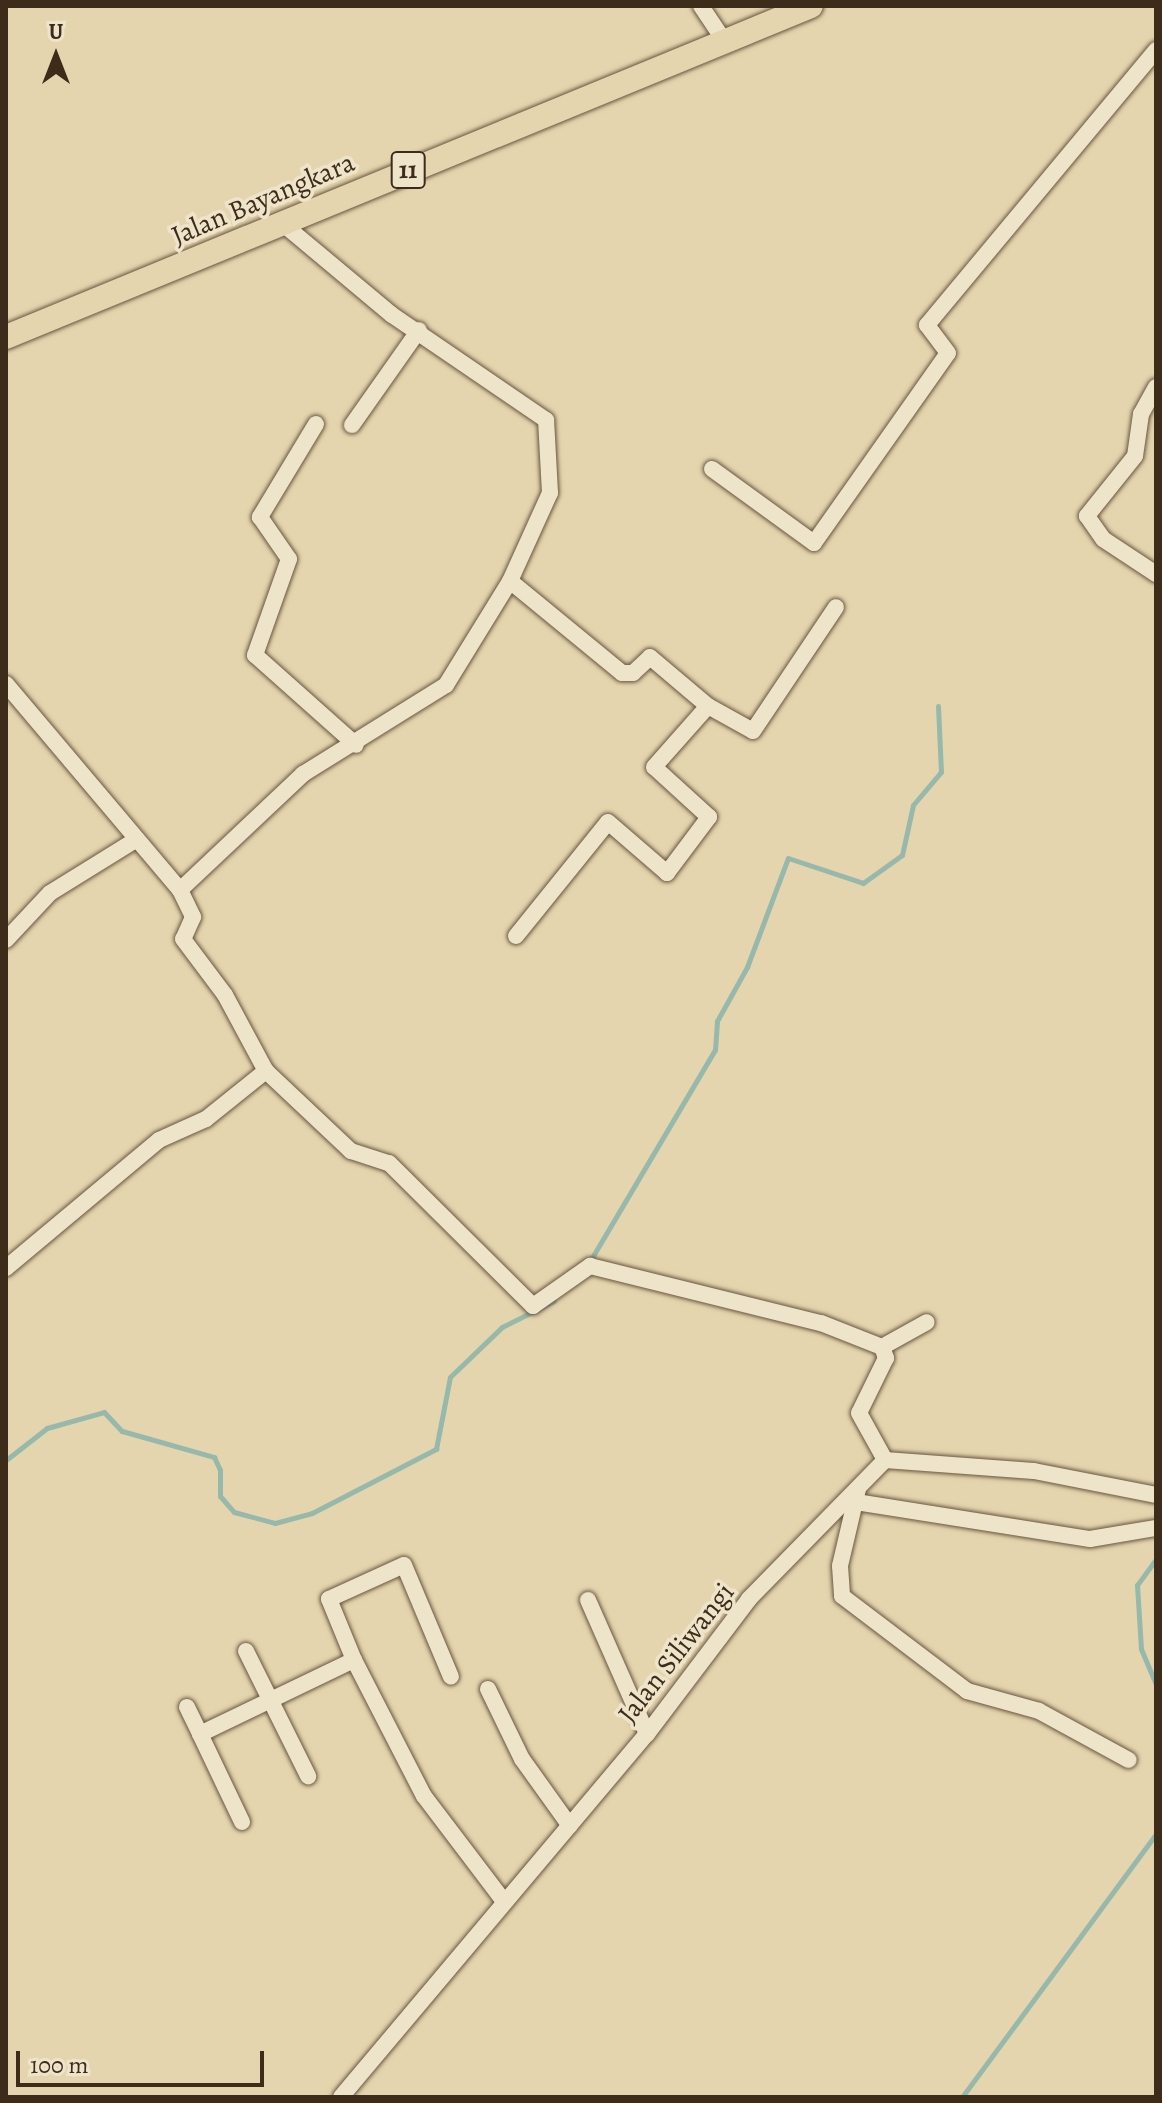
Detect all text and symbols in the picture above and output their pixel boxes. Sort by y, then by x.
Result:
north arrow [16,16,96,96]
text: U [49,17,63,47]
street label: Jalan Bayangkara [166,145,360,253]
road number: 11 [390,148,426,192]
street label: Jalan Siliwangi [611,1576,741,1730]
scale bar [20,2035,268,2085]
text: 100 m [30,2049,89,2081]

